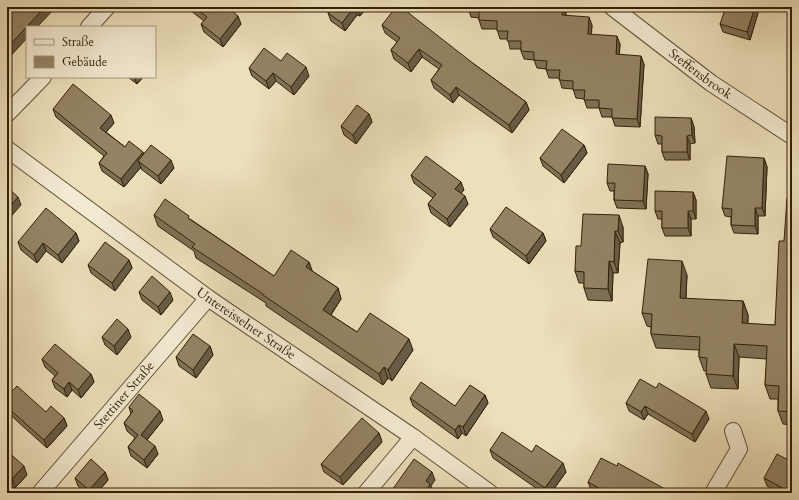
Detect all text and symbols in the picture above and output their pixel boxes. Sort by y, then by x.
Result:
legend [26,26,156,78]
text: Straße [62,34,94,50]
street label: Steffensbrook [665,45,736,103]
text: Gebäude [62,54,107,70]
street label: Untereisselner Straße [193,283,299,364]
street label: Stettiner Straße [90,357,159,433]

